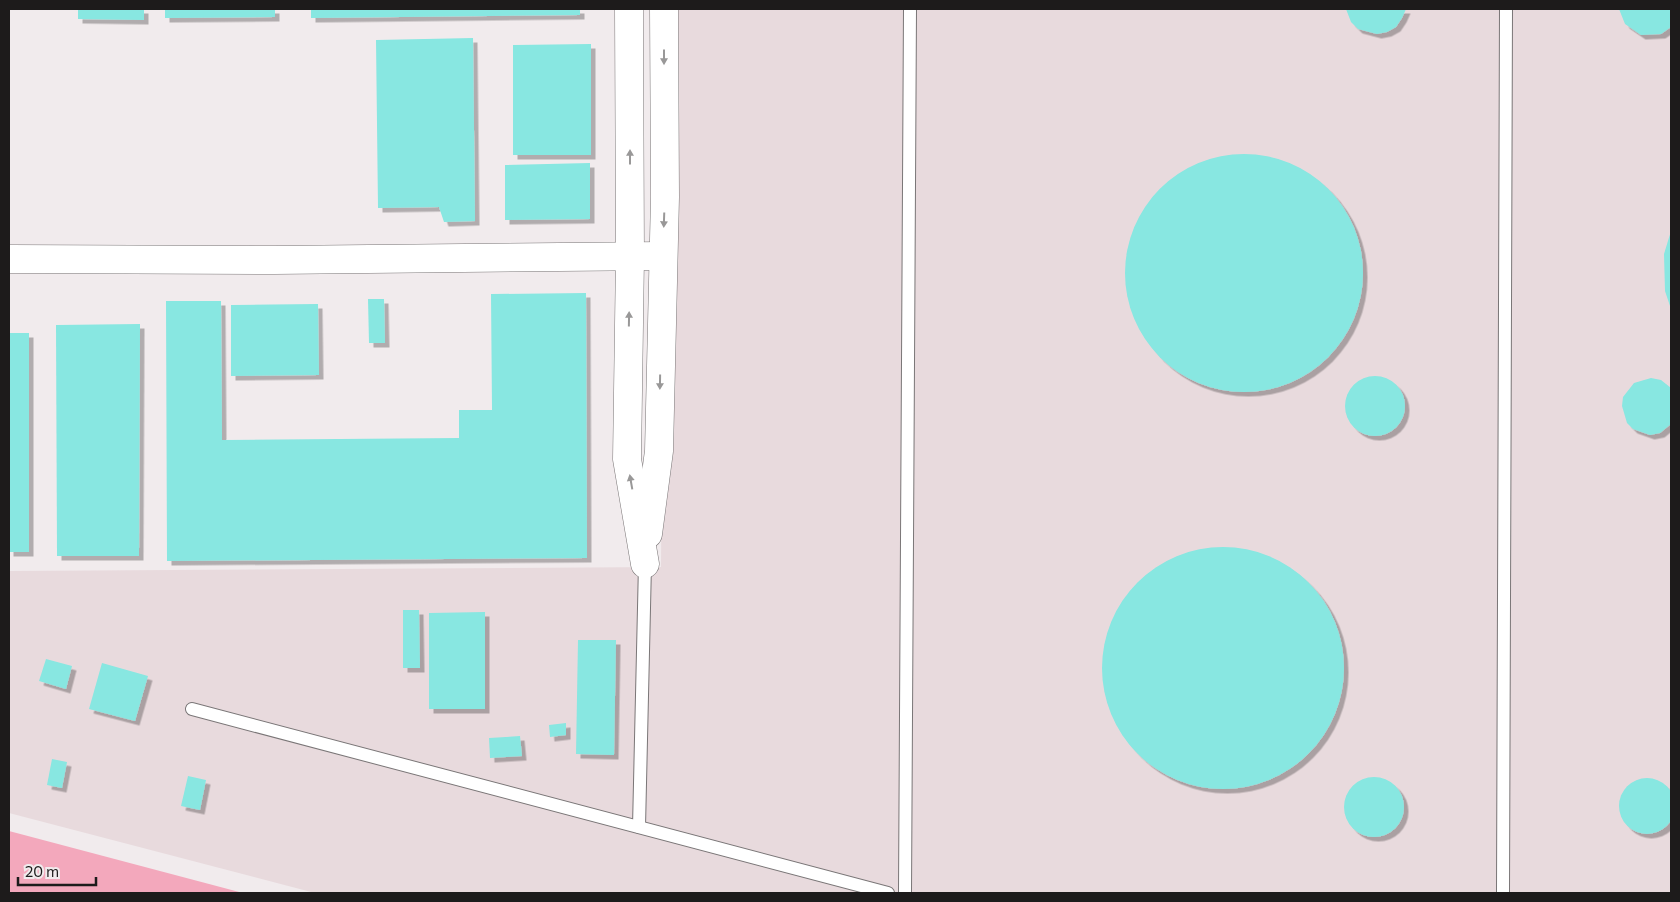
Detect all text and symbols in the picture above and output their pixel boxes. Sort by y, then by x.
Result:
one-way arrow [660,50,668,66]
one-way arrow [626,149,634,165]
one-way arrow [660,212,668,228]
one-way arrow [625,311,633,327]
one-way arrow [656,375,664,391]
one-way arrow [626,473,634,489]
scale bar [18,854,95,886]
text: 20 m [25,862,59,880]

